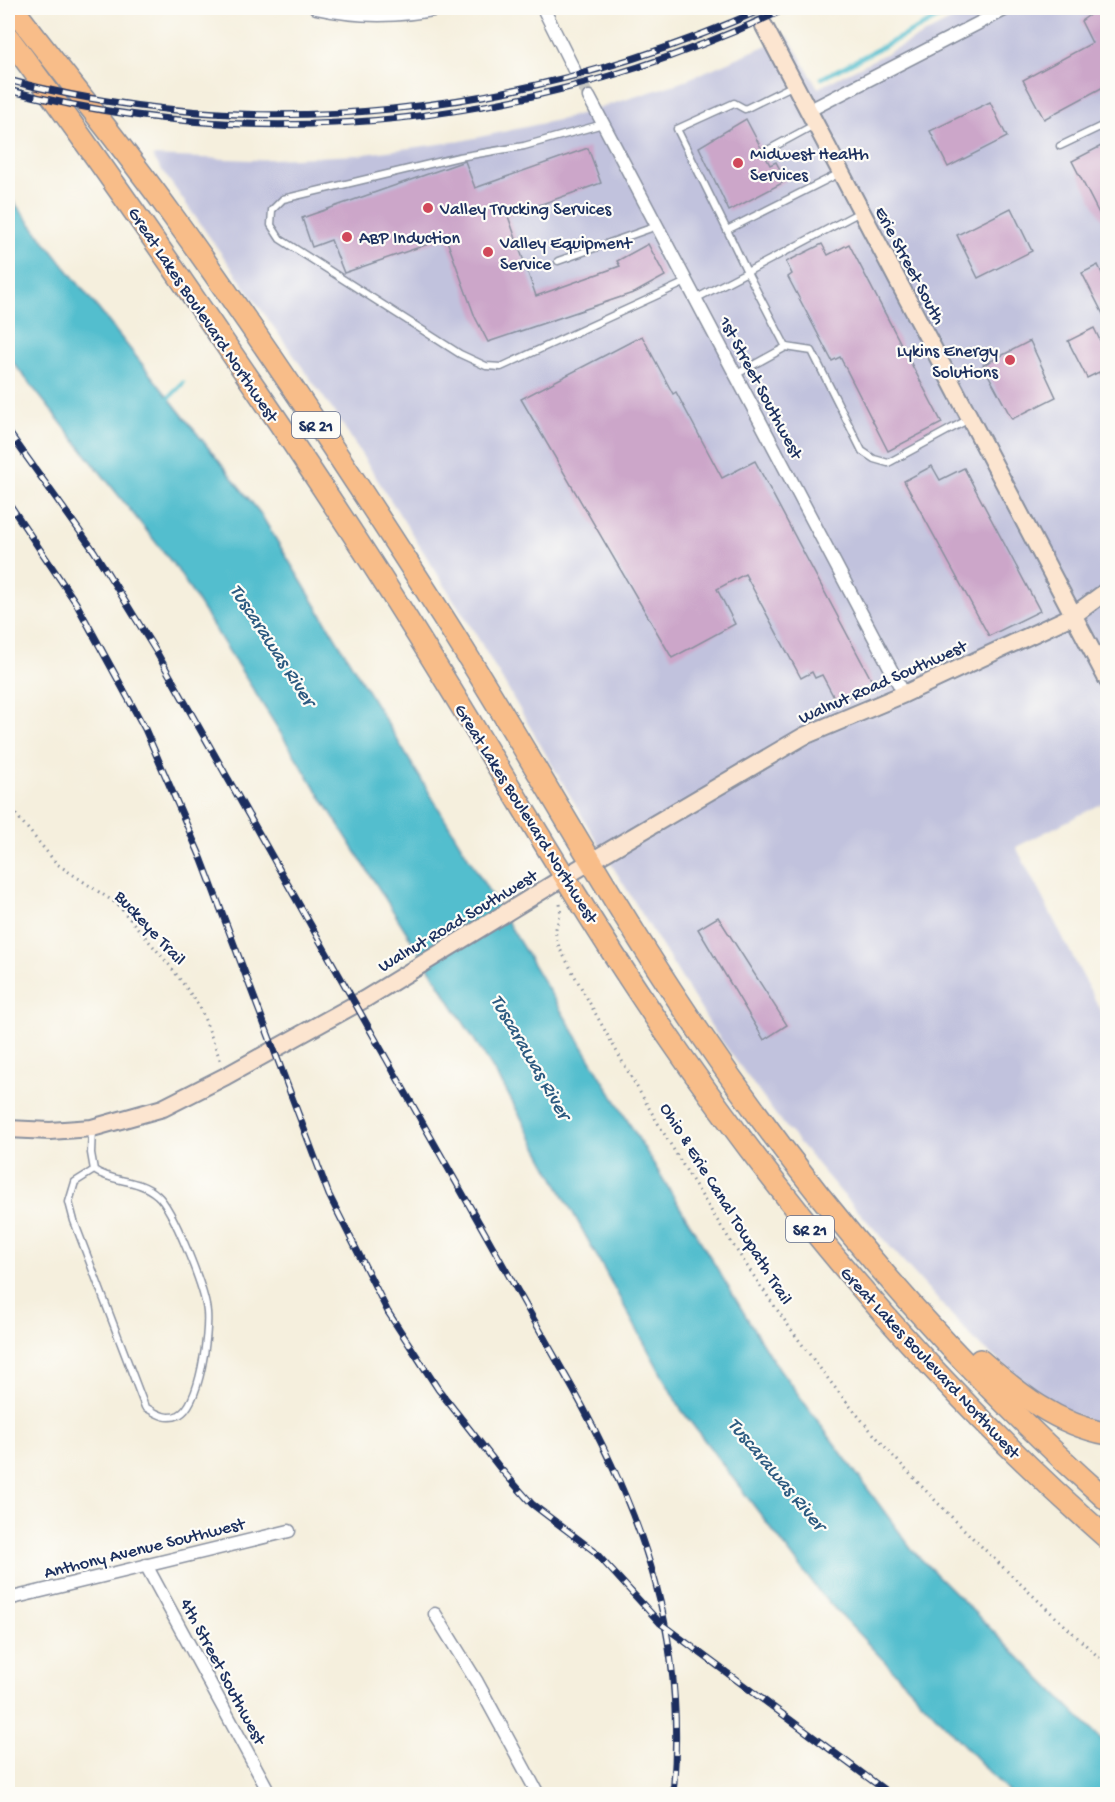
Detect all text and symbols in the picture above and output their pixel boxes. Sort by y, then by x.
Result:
place label: Midwest Health Services [750,145,869,187]
marker: Midwest Health Services [731,156,745,170]
place label: Valley Trucking Services [439,200,612,221]
marker: Valley Trucking Services [421,201,435,215]
street label: Great Lakes Boulevard Northwest [122,204,283,428]
street label: Erie Street South [869,204,949,329]
place label: ABP Induction [359,229,461,250]
marker: ABP Induction [340,230,354,244]
place label: Valley Equipment Service [499,234,633,276]
marker: Valley Equipment Service [481,245,495,259]
street label: 1st Street Southwest [713,313,807,464]
place label: Lykins Energy Solutions [897,342,999,384]
marker: Lykins Energy Solutions [1003,353,1017,367]
road number: SR 21 [292,412,340,438]
water label: Tuscarawas River [223,581,321,714]
street label: Walnut Road Southwest [796,636,972,730]
street label: Great Lakes Boulevard Northwest [449,701,602,929]
street label: Walnut Road Southwest [375,865,543,978]
street label: Buckeye Trail [109,886,189,971]
water label: Tuscarawas River [484,991,576,1128]
street label: Ohio & Erie Canal Towpath Trail [654,1100,796,1309]
road number: SR 21 [786,1216,834,1242]
street label: Great Lakes Boulevard Northwest [835,1263,1025,1465]
water label: Tuscarawas River [721,1414,832,1539]
street label: Anthony Avenue Southwest [42,1514,249,1585]
street label: 4th Street Southwest [174,1596,270,1750]

